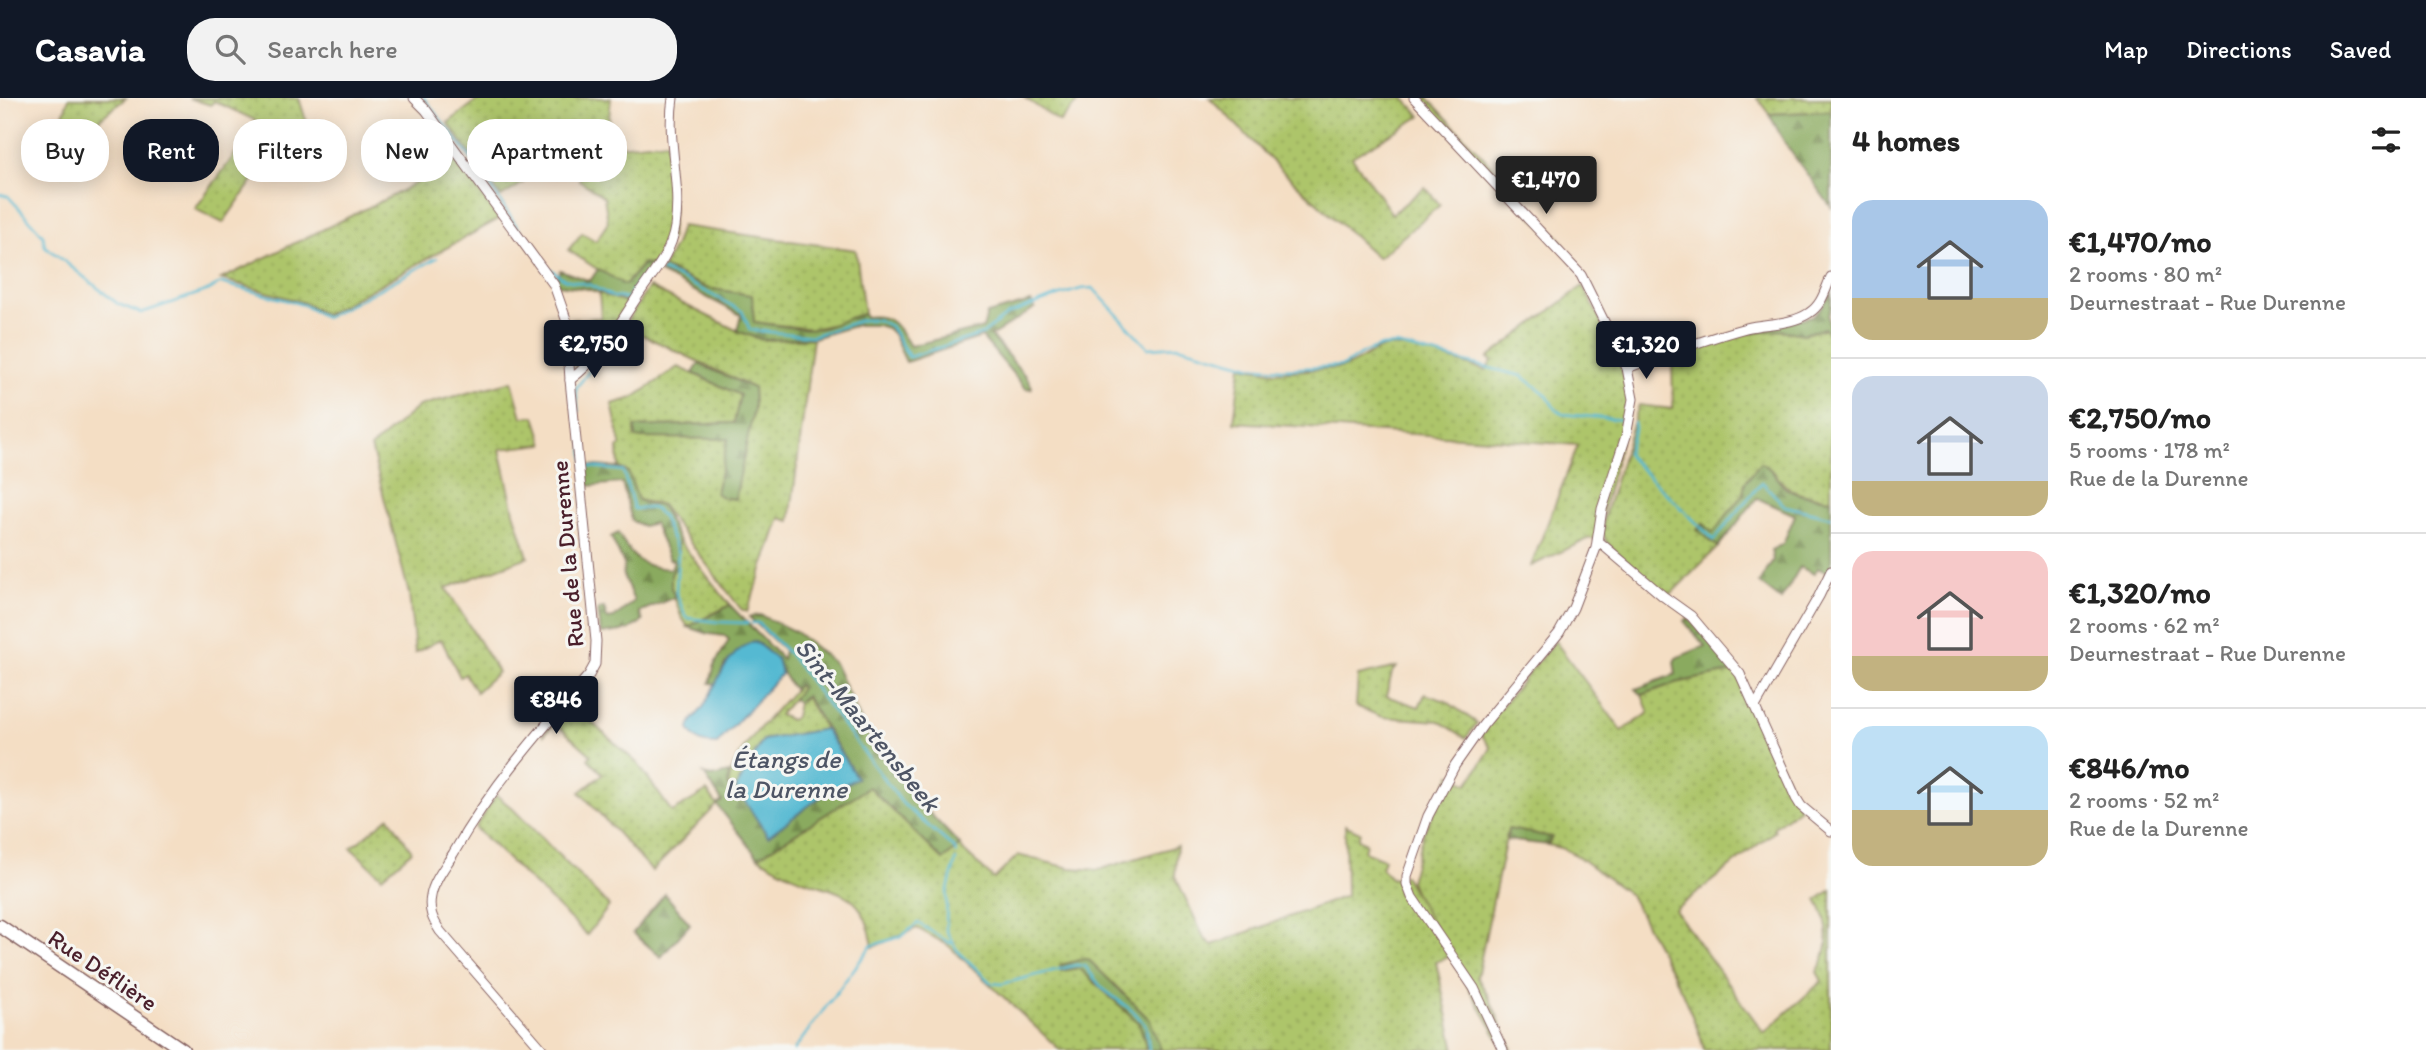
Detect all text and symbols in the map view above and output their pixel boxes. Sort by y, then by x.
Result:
search box [187,18,677,81]
text: Casavia [35,30,145,69]
icon: search [211,30,249,68]
text: Search here [267,33,398,65]
text: Map [2104,35,2148,64]
text: Directions [2186,35,2292,64]
text: Saved [2330,35,2391,64]
chip: Buy [21,119,109,182]
chip: Rent [123,119,219,182]
chip: Filters [233,119,347,182]
chip: New [361,119,453,182]
chip: Apartment [467,119,627,182]
icon: filters [2367,121,2405,159]
text: 4 homes [1852,122,1960,159]
pin: €1,470 [1489,156,1603,216]
text: €1,470 [1512,165,1580,193]
text: €1,470/mo [2069,223,2212,260]
icon: home [1908,228,1992,312]
text: 2 rooms · 80 m² [2069,260,2222,288]
text: Deurnestraat - Rue Durenne [2069,288,2346,316]
pin: €2,750 [537,320,651,380]
pin: €1,320 [1589,322,1703,381]
text: €2,750 [560,329,628,357]
text: €1,320 [1612,330,1680,358]
text: €2,750/mo [2069,399,2211,436]
icon: home [1908,404,1992,488]
text: 5 rooms · 178 m² [2069,436,2230,464]
street label: Rue de la Durenne [544,459,590,649]
text: Rue de la Durenne [2069,464,2249,492]
text: €1,320/mo [2069,574,2211,611]
icon: home [1908,579,1992,663]
text: 2 rooms · 62 m² [2069,611,2220,639]
water label: Sint-Maartensbeek [789,632,949,819]
text: Deurnestraat - Rue Durenne [2069,639,2346,667]
pin: €846 [515,676,597,736]
text: €846 [530,685,582,713]
water label: Étangs de la Durenne [725,743,849,805]
text: €846/mo [2069,749,2190,786]
icon: home [1908,754,1992,838]
text: 2 rooms · 52 m² [2069,786,2219,814]
text: Rue de la Durenne [2069,814,2249,842]
street label: Rue Déflière [43,923,163,1017]

